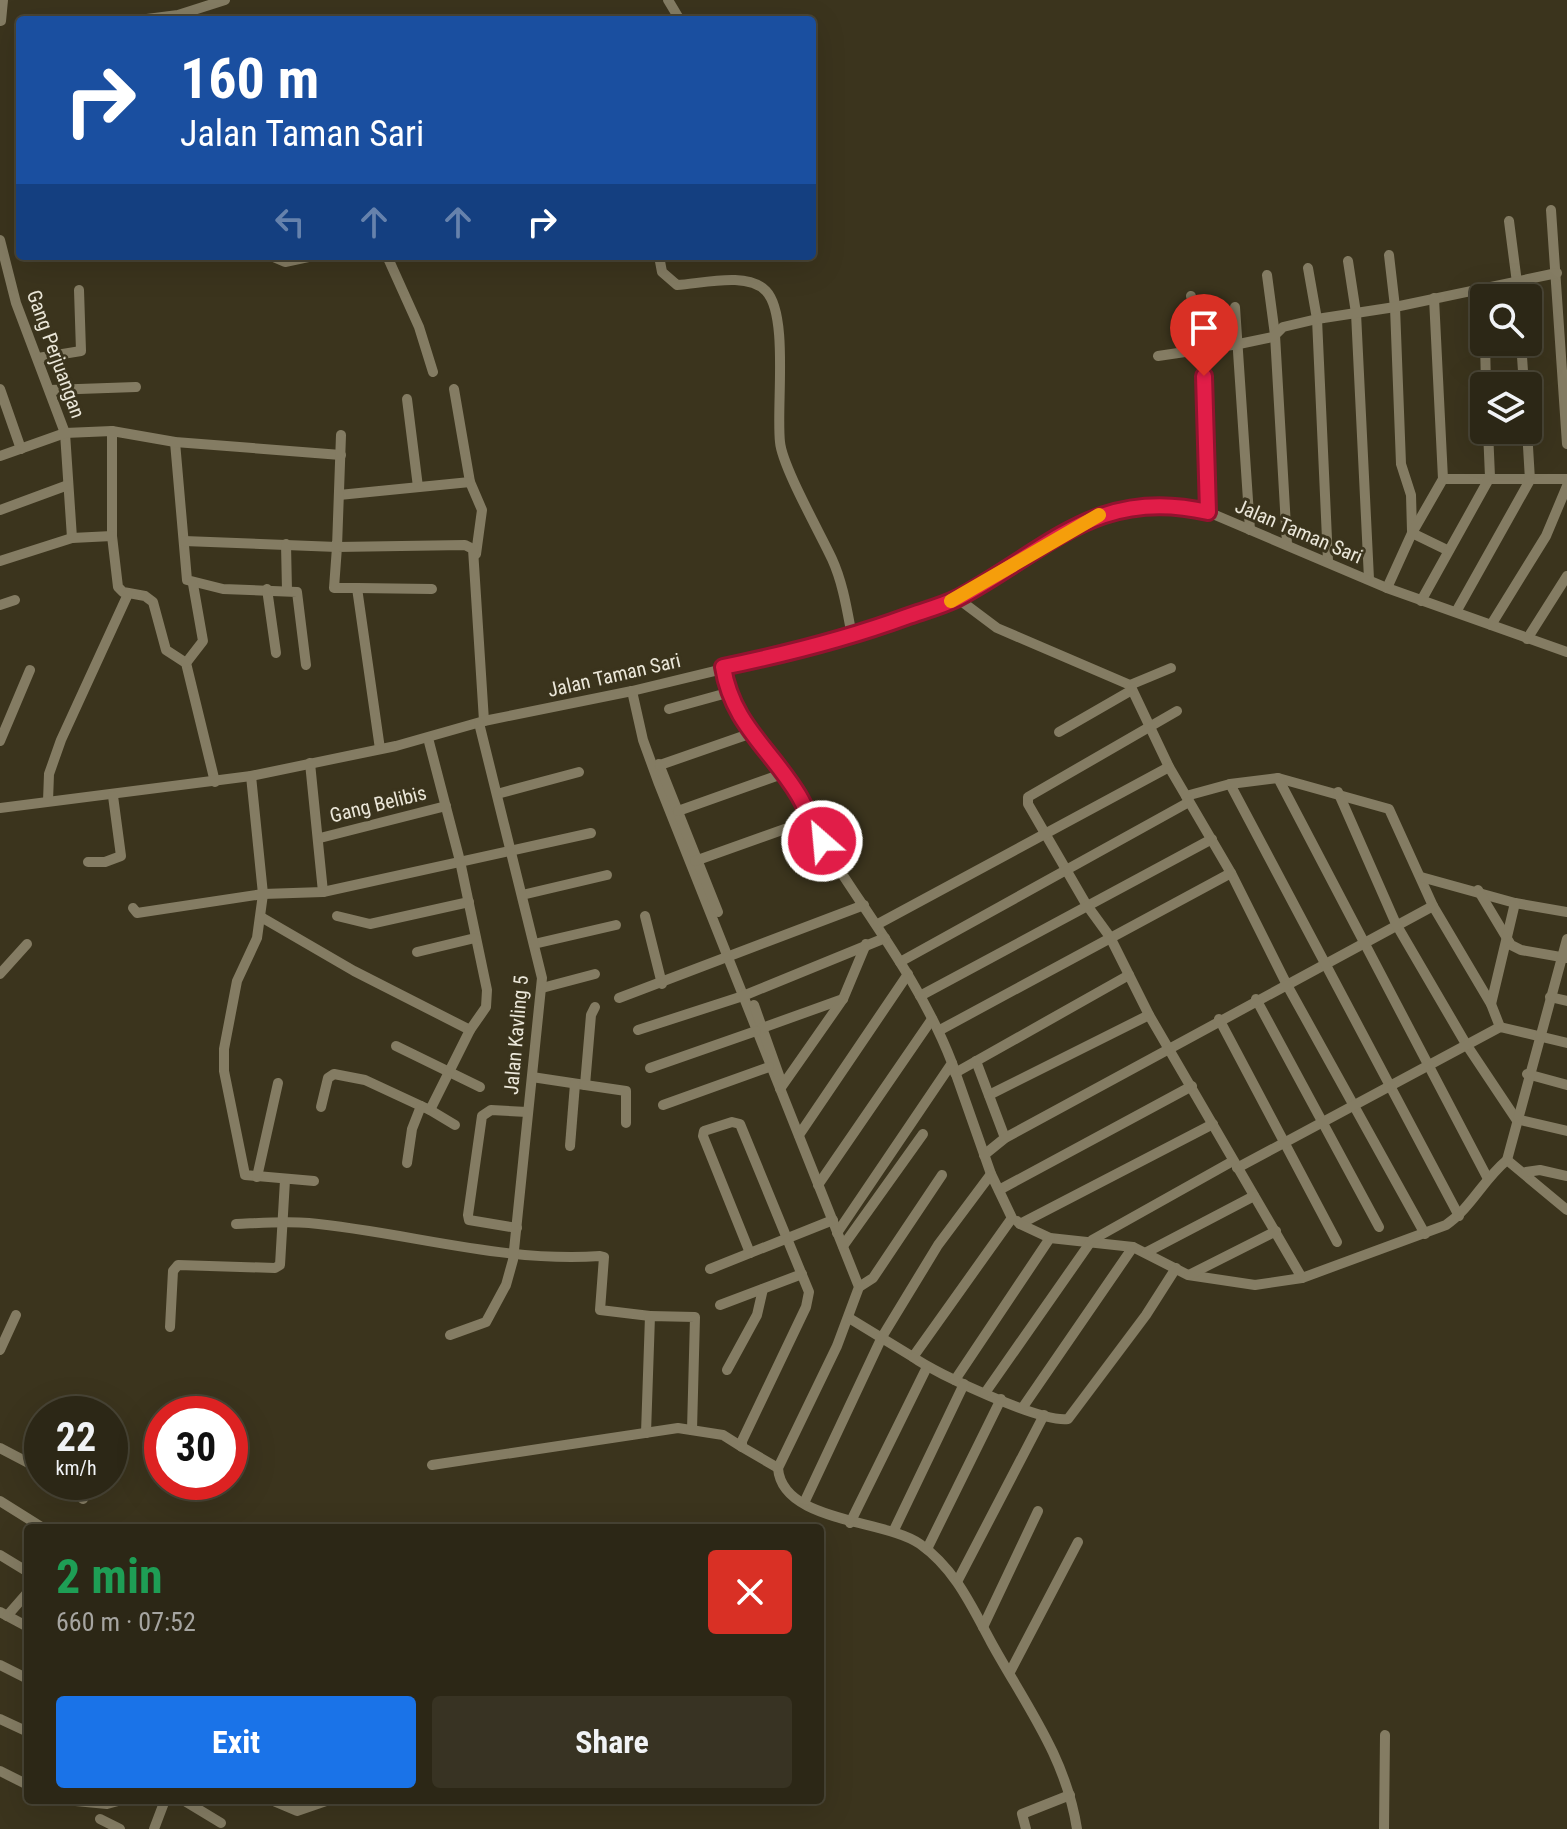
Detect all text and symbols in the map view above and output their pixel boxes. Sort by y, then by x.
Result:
text: 160 m [180,46,319,112]
icon: right [48,48,152,152]
text: Jalan Taman Sari [180,113,424,155]
icon: left [268,200,312,244]
icon: ahead [352,200,396,244]
icon: ahead [436,200,480,244]
icon: right [520,200,564,244]
map controls [1470,284,1542,444]
button: search [1470,284,1542,356]
street label: Gang Perjuangan [22,287,90,421]
pin [1170,294,1238,376]
icon: arrive [1182,306,1226,350]
button: layers [1470,372,1542,444]
street label: Jalan Taman Sari [1232,493,1366,569]
street label: Jalan Taman Sari [545,648,683,702]
street label: Gang Belibis [327,780,429,828]
position arrow [780,799,864,883]
street label: Jalan Kavling 5 [499,974,533,1096]
speed limit sign: 30 [144,1396,248,1500]
text: 22 [56,1414,96,1461]
text: km/h [55,1456,97,1480]
text: 2 min [56,1548,163,1605]
button: close [708,1550,792,1634]
text: 660 m · 07:52 [56,1607,196,1637]
button: Exit [56,1696,416,1788]
button: Share [432,1696,792,1788]

